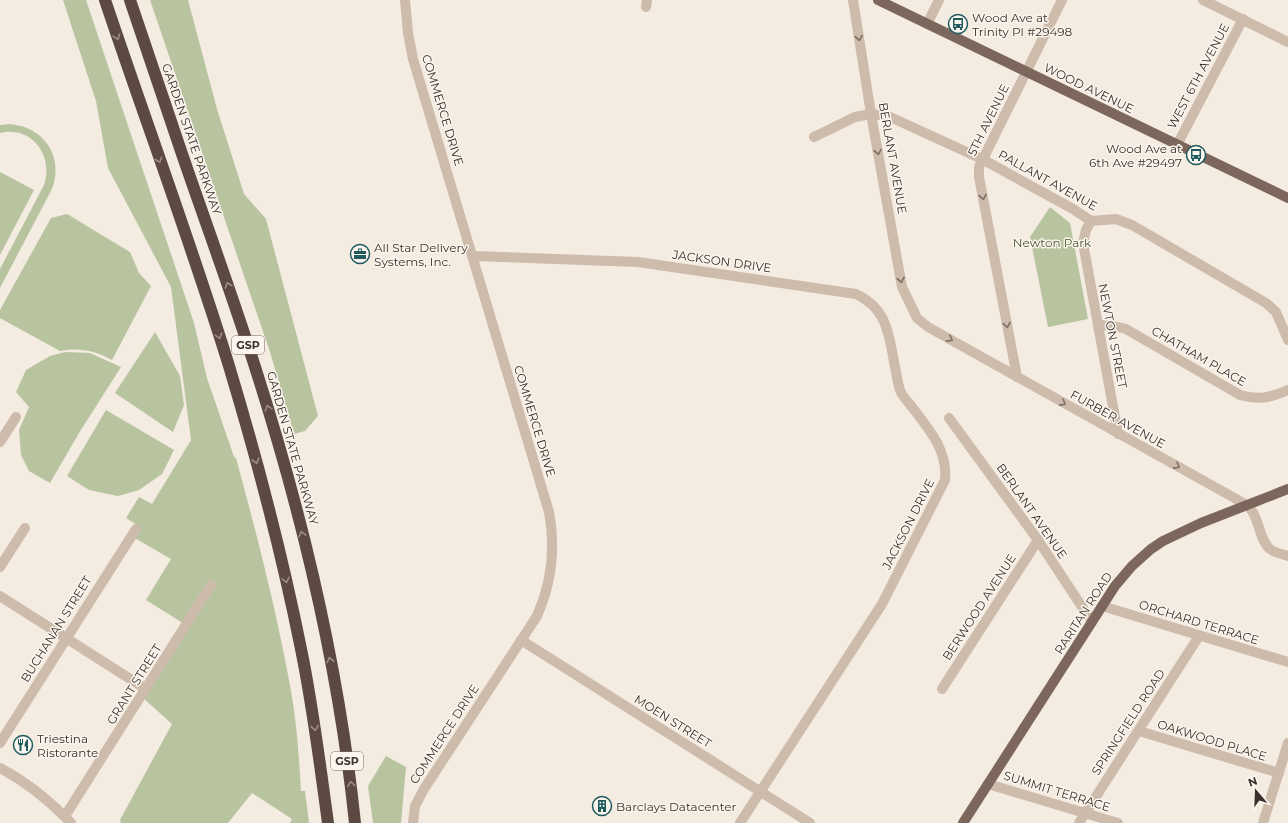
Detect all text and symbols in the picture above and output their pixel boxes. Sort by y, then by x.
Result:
place label: Wood Ave at Trinity Pl #29498 [972,10,1073,39]
bus stop icon: Wood Ave at Trinity Pl #29498 [947,13,969,35]
street label: WEST 6TH AVENUE [1164,21,1232,131]
one-way arrow [112,33,121,40]
one-way arrow [854,35,863,42]
street label: COMMERCE DRIVE [419,52,467,168]
street label: WOOD AVENUE [1042,60,1136,116]
street label: GARDEN STATE PARKWAY [159,61,225,217]
street label: 5TH AVENUE [964,82,1012,158]
street label: BERLANT AVENUE [876,101,910,215]
place label: Wood Ave at 6th Ave #29497 [1089,141,1182,170]
bus stop icon: Wood Ave at 6th Ave #29497 [1185,144,1207,166]
street label: PALLANT AVENUE [996,147,1100,213]
one-way arrow [874,149,882,155]
one-way arrow [155,156,163,163]
one-way arrow [978,194,986,200]
park label: Newton Park [1013,235,1092,250]
place label: All Star Delivery Systems, Inc. [374,240,468,269]
office icon: All Star Delivery Systems, Inc. [349,243,371,265]
street label: JACKSON DRIVE [671,246,772,275]
one-way arrow [897,277,905,283]
one-way arrow [224,281,232,288]
street label: NEWTON STREET [1095,282,1131,390]
one-way arrow [1002,321,1011,328]
street label: CHATHAM PLACE [1149,323,1249,389]
one-way arrow [214,332,223,339]
one-way arrow [946,335,953,342]
road number: GSP [232,336,264,354]
street label: COMMERCE DRIVE [511,363,559,479]
street label: GARDEN STATE PARKWAY [264,369,322,527]
street label: FURBER AVENUE [1068,387,1168,451]
one-way arrow [1059,398,1066,405]
one-way arrow [264,405,273,412]
one-way arrow [251,457,260,464]
street label: BERLANT AVENUE [993,460,1071,562]
one-way arrow [1172,461,1180,469]
street label: JACKSON DRIVE [878,476,937,573]
one-way arrow [299,530,307,537]
street label: BERWOOD AVENUE [939,551,1019,663]
street label: RARITAN ROAD [1051,569,1115,657]
street label: BUCHANAN STREET [17,573,95,685]
one-way arrow [281,576,290,583]
street label: ORCHARD TERRACE [1137,597,1261,647]
street label: GRANT STREET [103,641,165,727]
one-way arrow [327,657,335,664]
street label: SPRINGFIELD ROAD [1088,666,1168,778]
street label: COMMERCE DRIVE [406,681,482,787]
street label: MOEN STREET [632,691,714,751]
street label: OAKWOOD PLACE [1156,716,1268,764]
one-way arrow [310,725,319,732]
place label: Triestina Ristorante [37,731,98,760]
restaurant icon: Triestina Ristorante [12,734,34,756]
road number: GSP [331,752,363,770]
street label: SUMMIT TERRACE [1002,768,1112,814]
north arrow [1236,771,1276,811]
text: N [1246,773,1259,790]
one-way arrow [347,781,356,787]
building icon: Barclays Datacenter [591,795,613,817]
place label: Barclays Datacenter [616,799,737,814]

